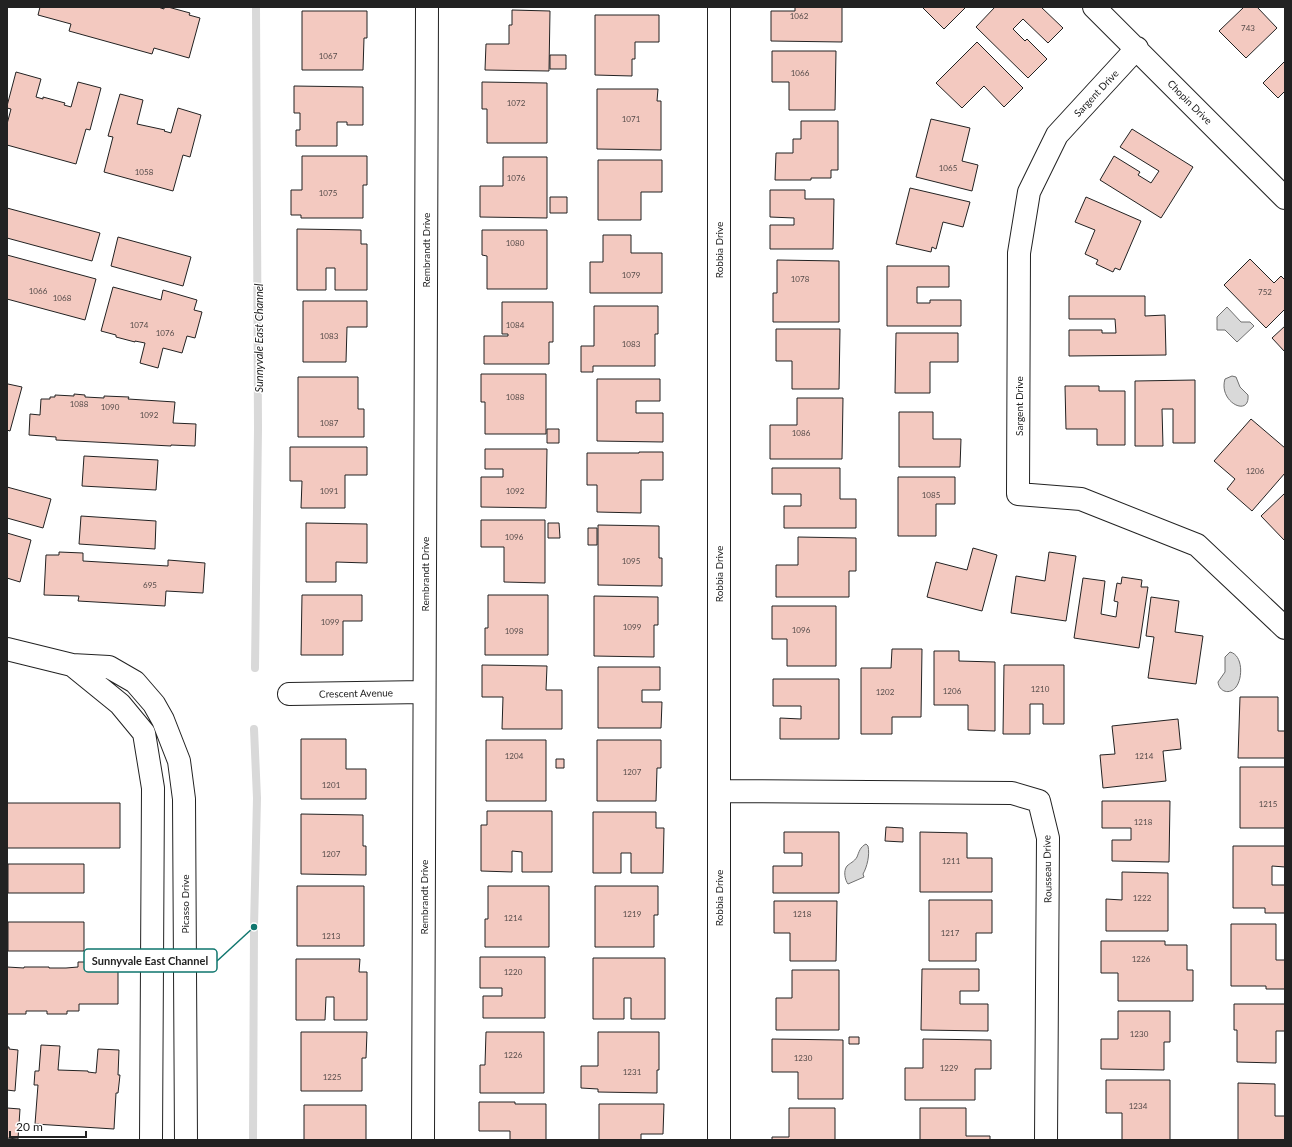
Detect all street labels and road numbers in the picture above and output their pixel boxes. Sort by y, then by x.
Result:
street label: Sargent Drive [1071,67,1121,119]
street label: Chopin Drive [1165,77,1215,127]
street label: Rembrandt Drive [420,213,432,287]
street label: Robbia Drive [713,222,725,278]
street label: Sargent Drive [1013,376,1025,436]
street label: Rembrandt Drive [419,537,431,611]
street label: Robbia Drive [713,546,725,602]
street label: Crescent Avenue [319,686,393,700]
street label: Rousseau Drive [1040,835,1054,903]
street label: Rembrandt Drive [418,860,430,934]
street label: Robbia Drive [713,870,725,926]
street label: Picasso Drive [179,875,191,933]

